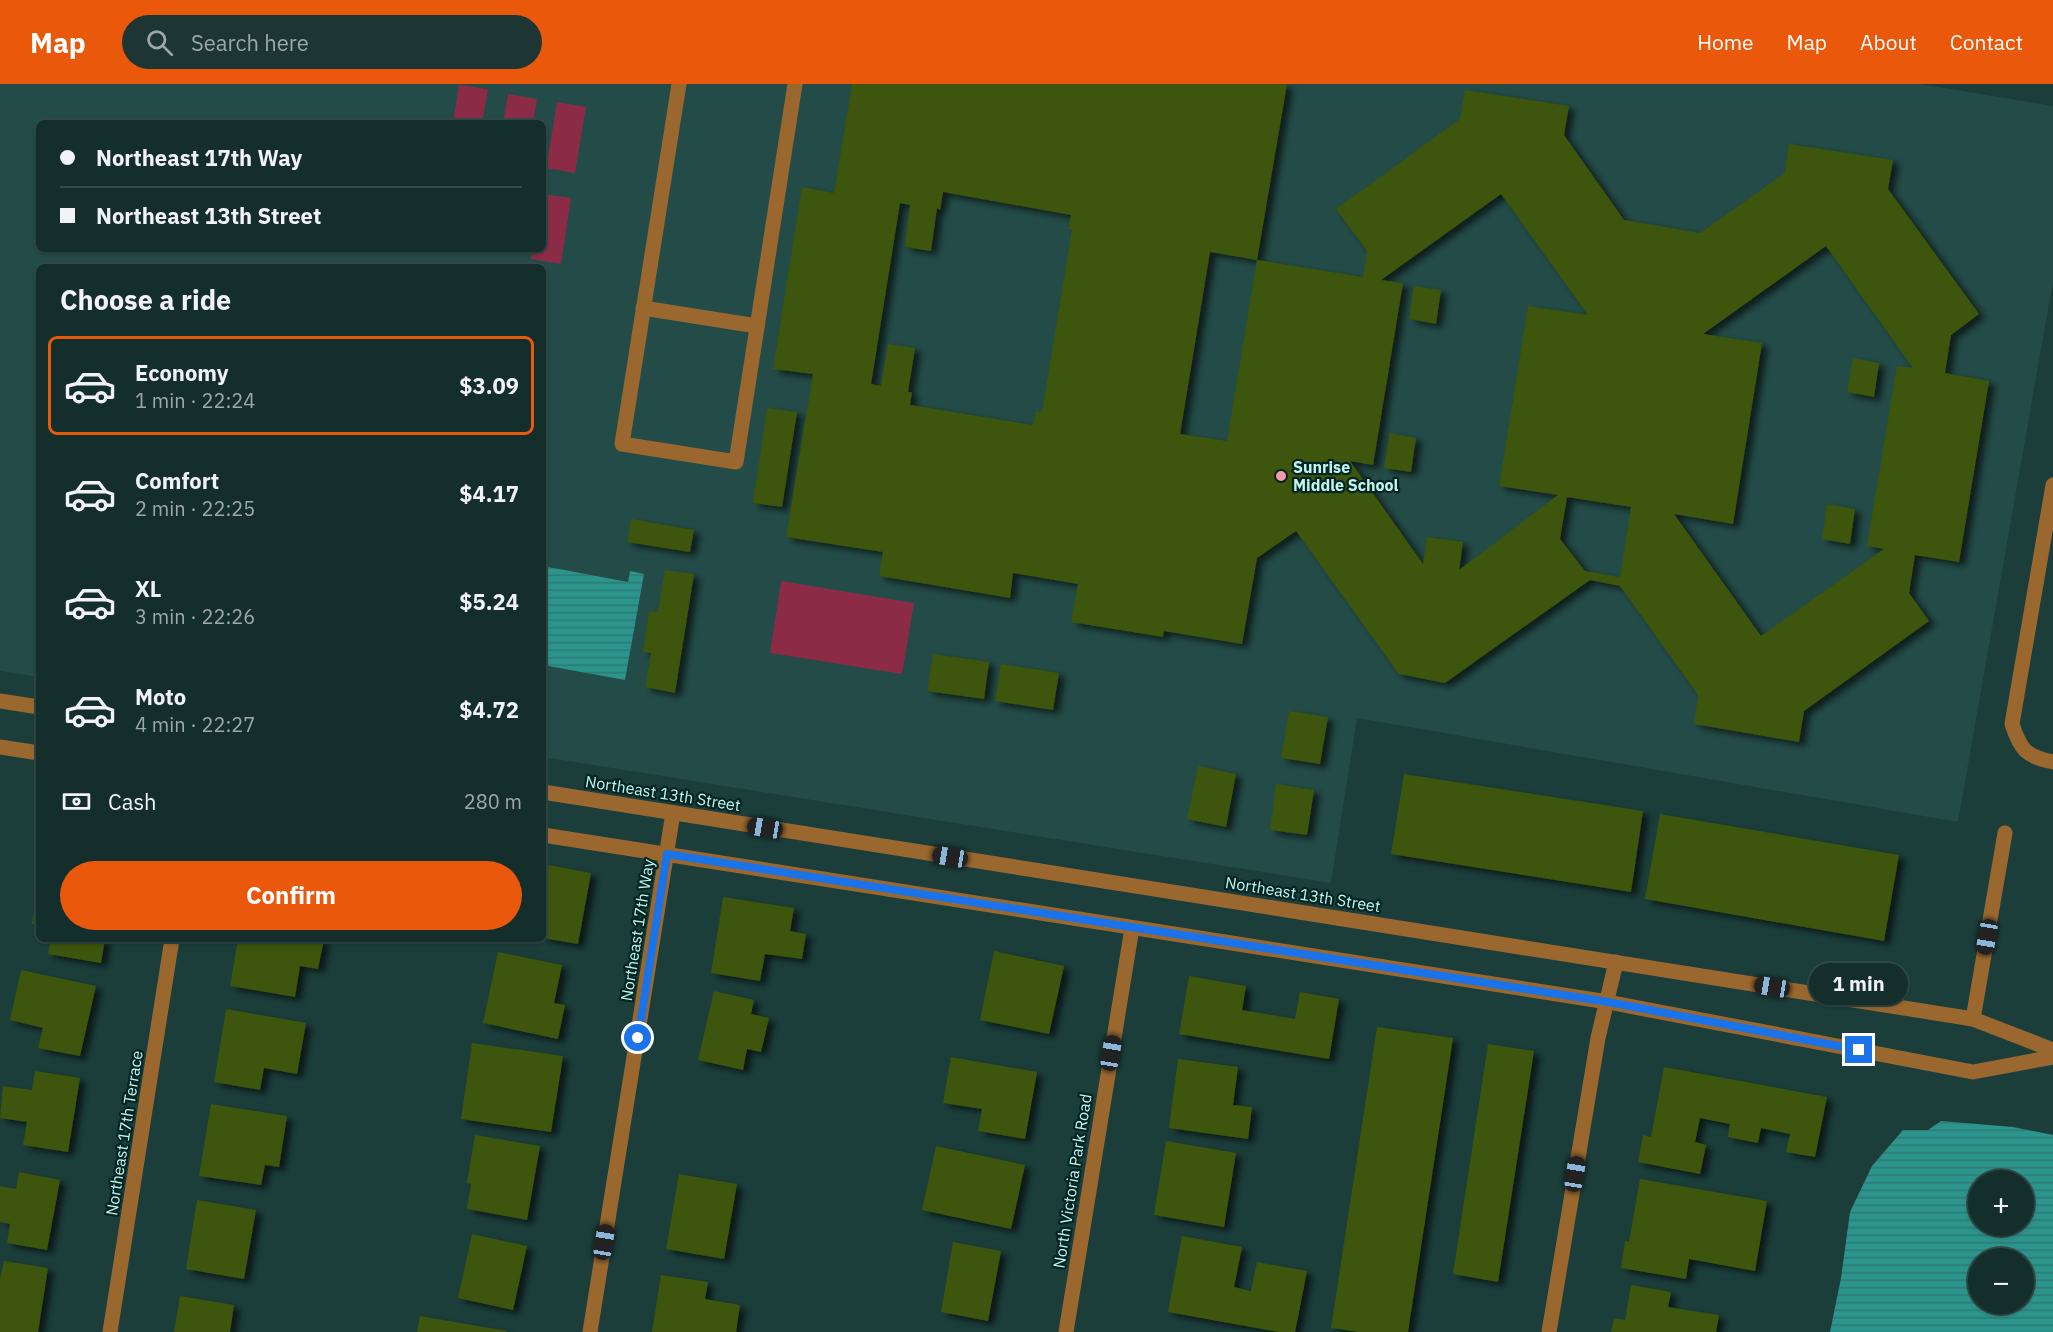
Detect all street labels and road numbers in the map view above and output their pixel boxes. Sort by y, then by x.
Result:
street label: Northeast 13th Street [584,771,742,815]
street label: Northeast 17th Way [616,858,658,1002]
street label: Northeast 13th Street [1224,872,1382,916]
street label: Northeast 17th Terrace [101,1049,147,1217]
street label: North Victoria Park Road [1048,1092,1096,1270]

